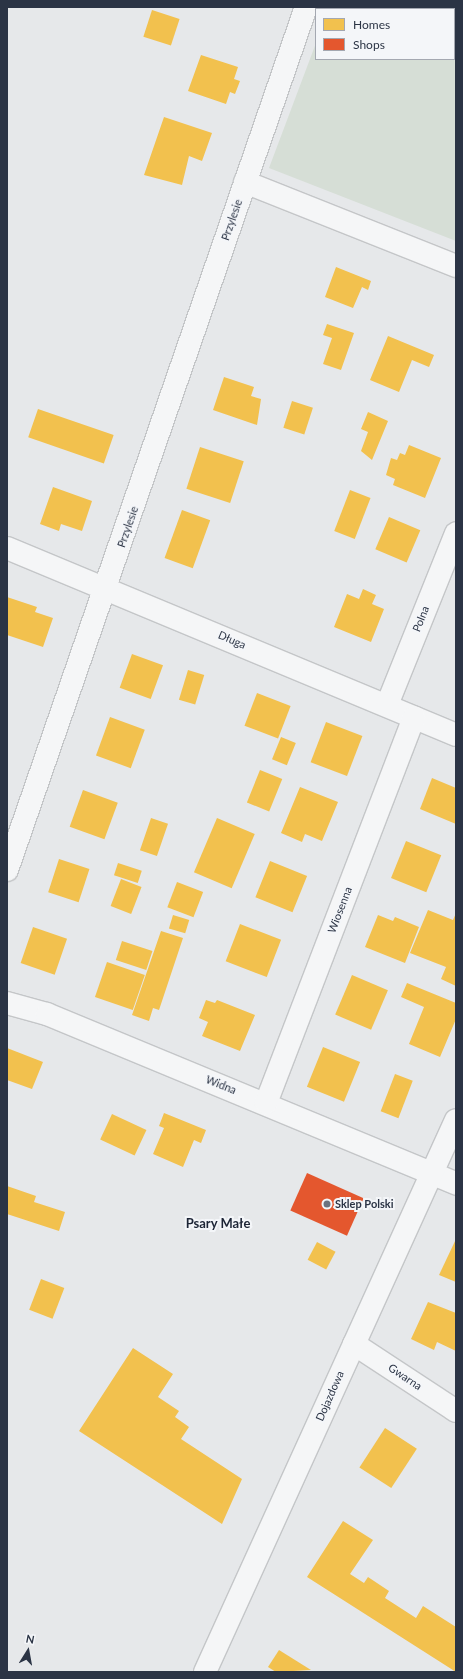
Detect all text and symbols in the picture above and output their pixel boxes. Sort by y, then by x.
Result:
legend [315,8,455,60]
text: Homes [353,17,390,32]
text: Shops [353,37,385,52]
street label: Przylesie [219,198,245,242]
street label: Przylesie [115,505,141,549]
street label: Polna [410,604,432,634]
street label: Długa [216,628,248,652]
street label: Wiosenna [325,885,355,935]
street label: Widna [204,1073,238,1097]
place label: Sklep Polski [335,1197,393,1211]
marker: Sklep Polski [322,1199,332,1209]
district label: Psary Małe [185,1215,251,1231]
street label: Gwarna [386,1361,424,1393]
street label: Dojazdowa [313,1369,347,1423]
north arrow [8,1631,48,1671]
text: N [25,1632,36,1646]

